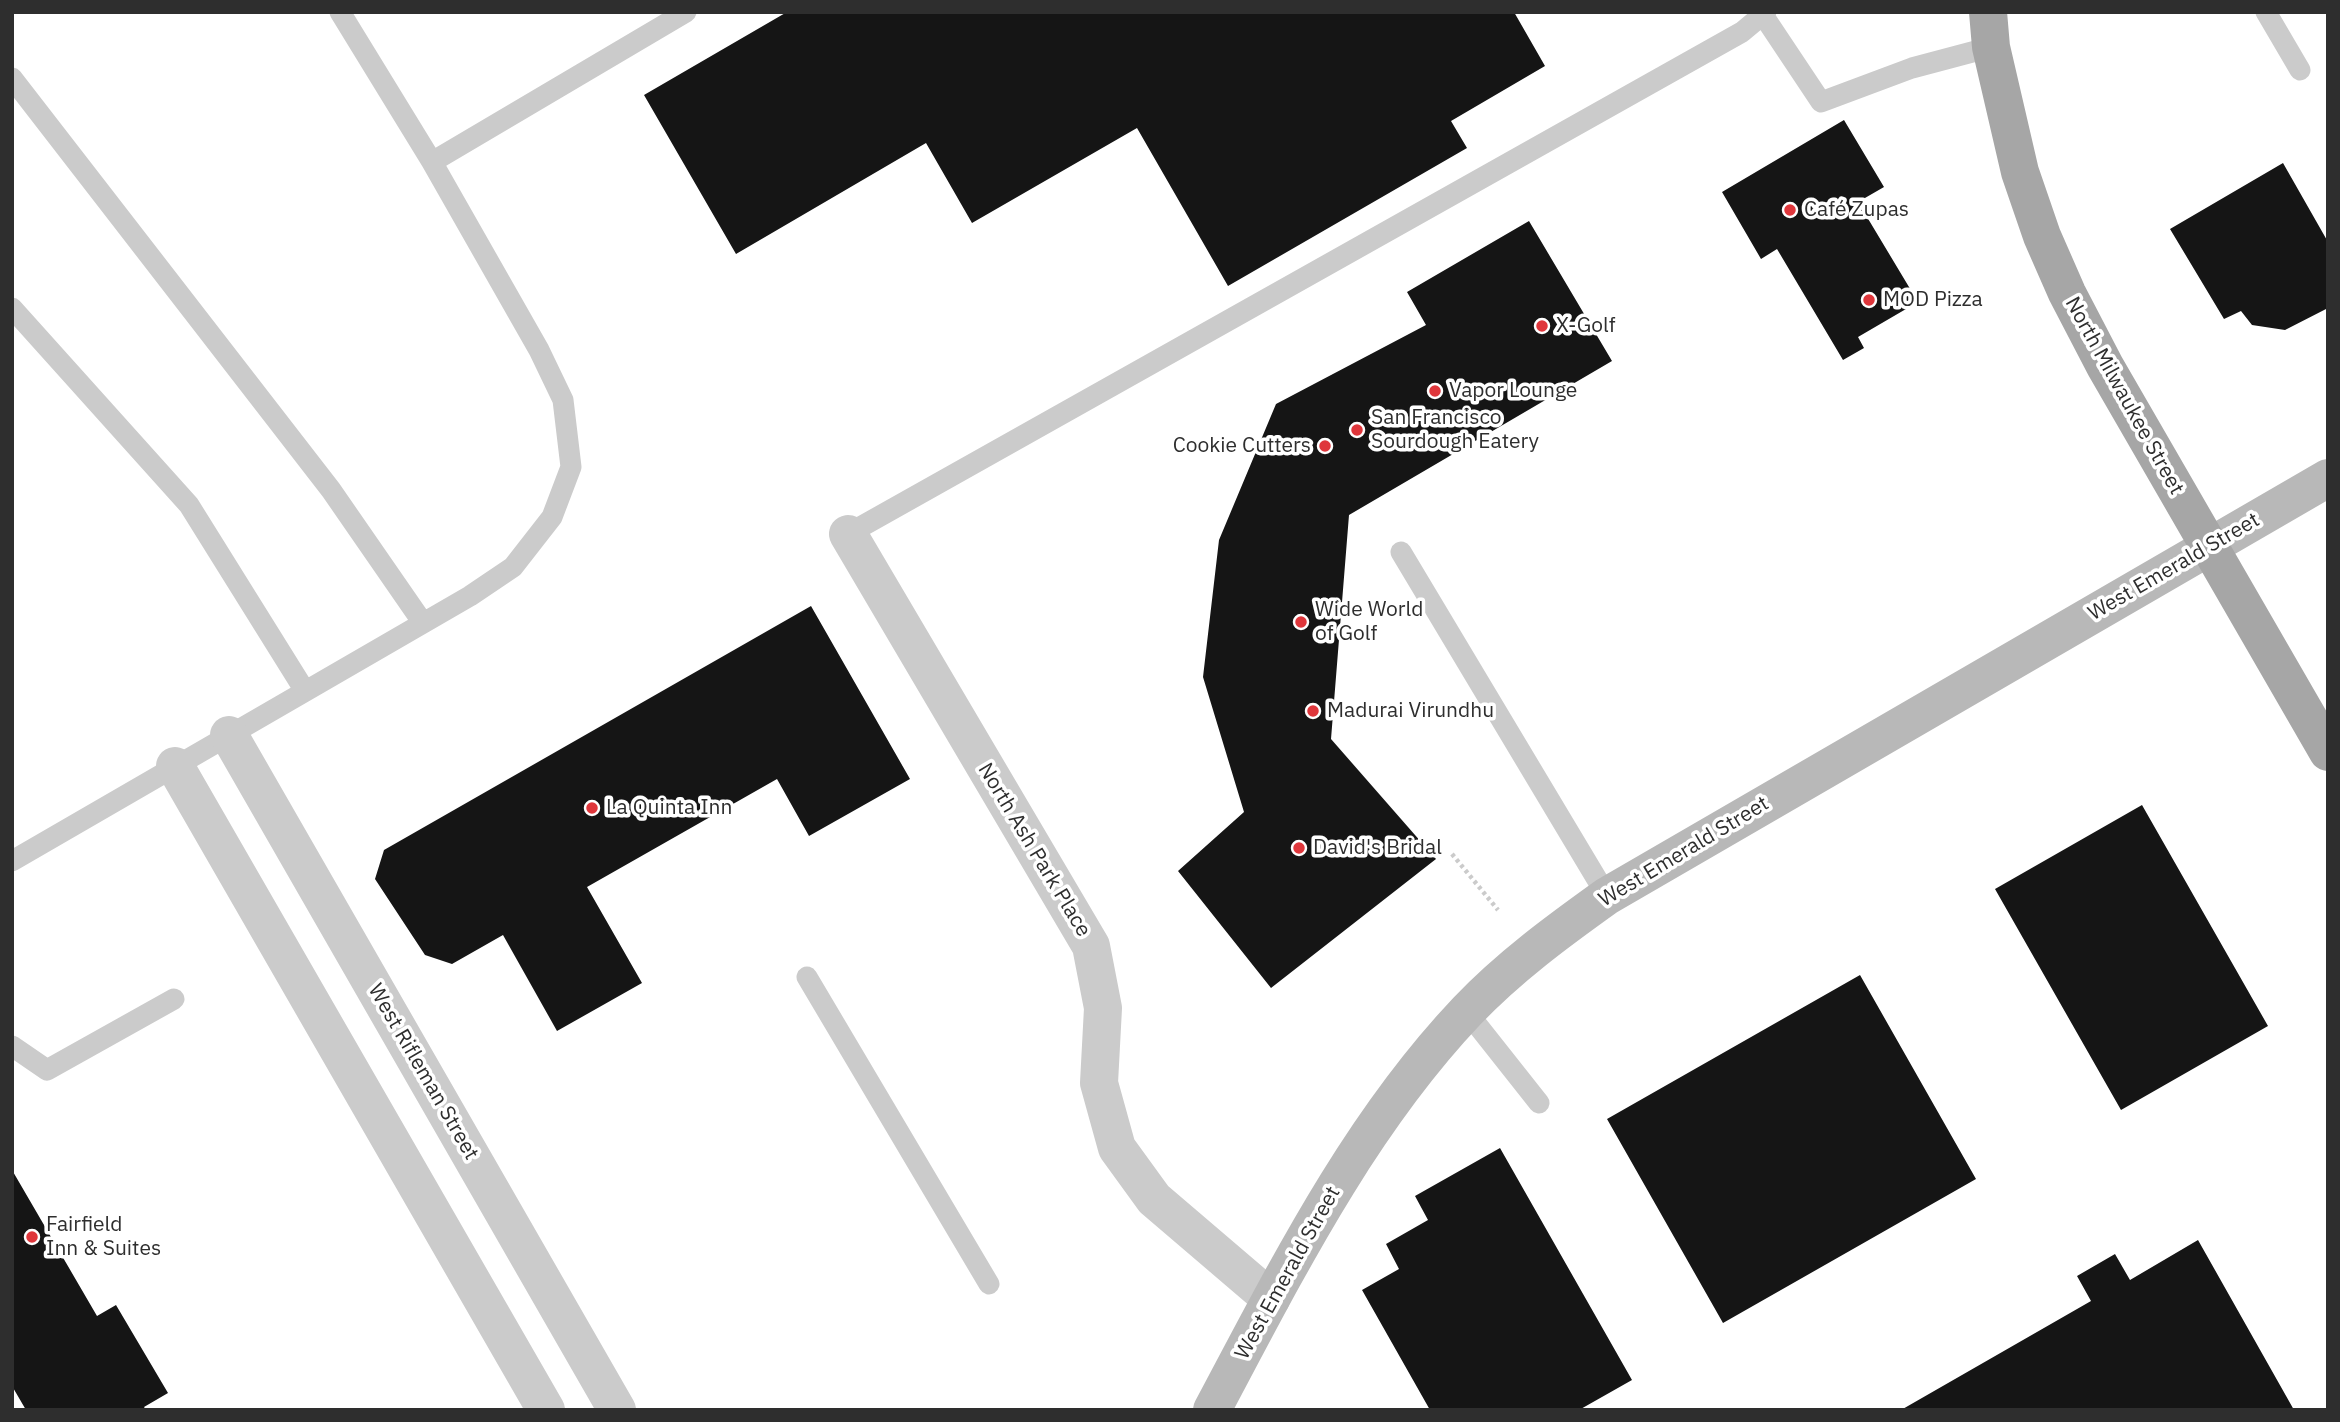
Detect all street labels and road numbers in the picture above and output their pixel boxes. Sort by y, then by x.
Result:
street label: North Milwaukee Street [2059,293,2189,499]
street label: West Emerald Street [2084,508,2264,626]
street label: North Ash Park Place [972,759,1096,941]
street label: West Emerald Street [1594,791,1774,913]
street label: West Rifleman Street [362,979,484,1165]
street label: West Emerald Street [1230,1182,1346,1364]

